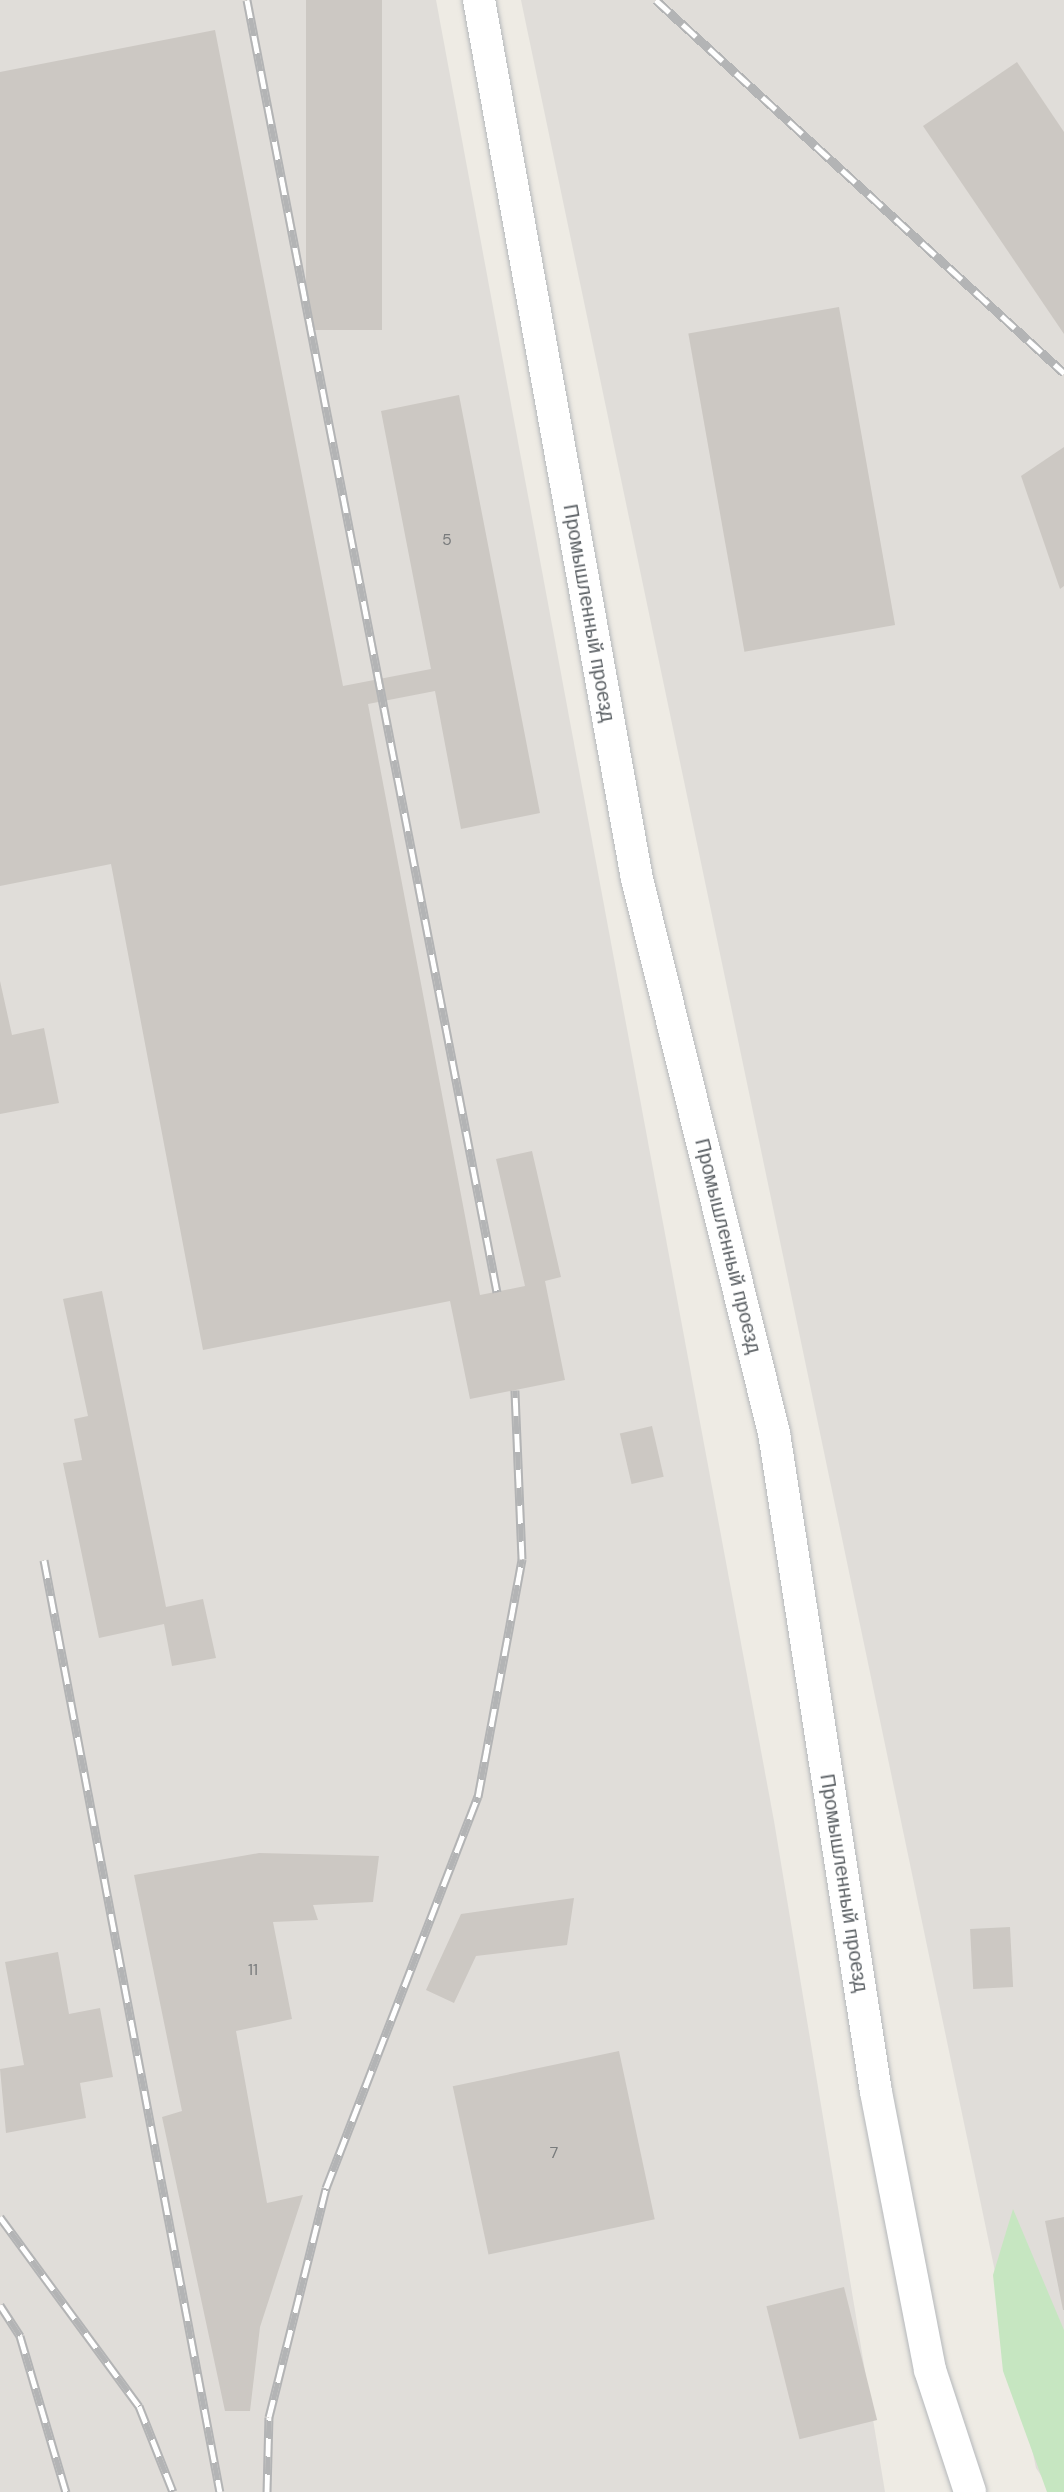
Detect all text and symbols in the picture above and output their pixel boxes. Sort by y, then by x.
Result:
street label: Промышленный проезд [558,502,620,724]
house number: 5 [442,530,452,550]
street label: Промышленный проезд [690,1136,766,1356]
street label: Промышленный проезд [815,1772,873,1994]
house number: 11 [248,1960,258,1980]
house number: 7 [550,2143,558,2163]

